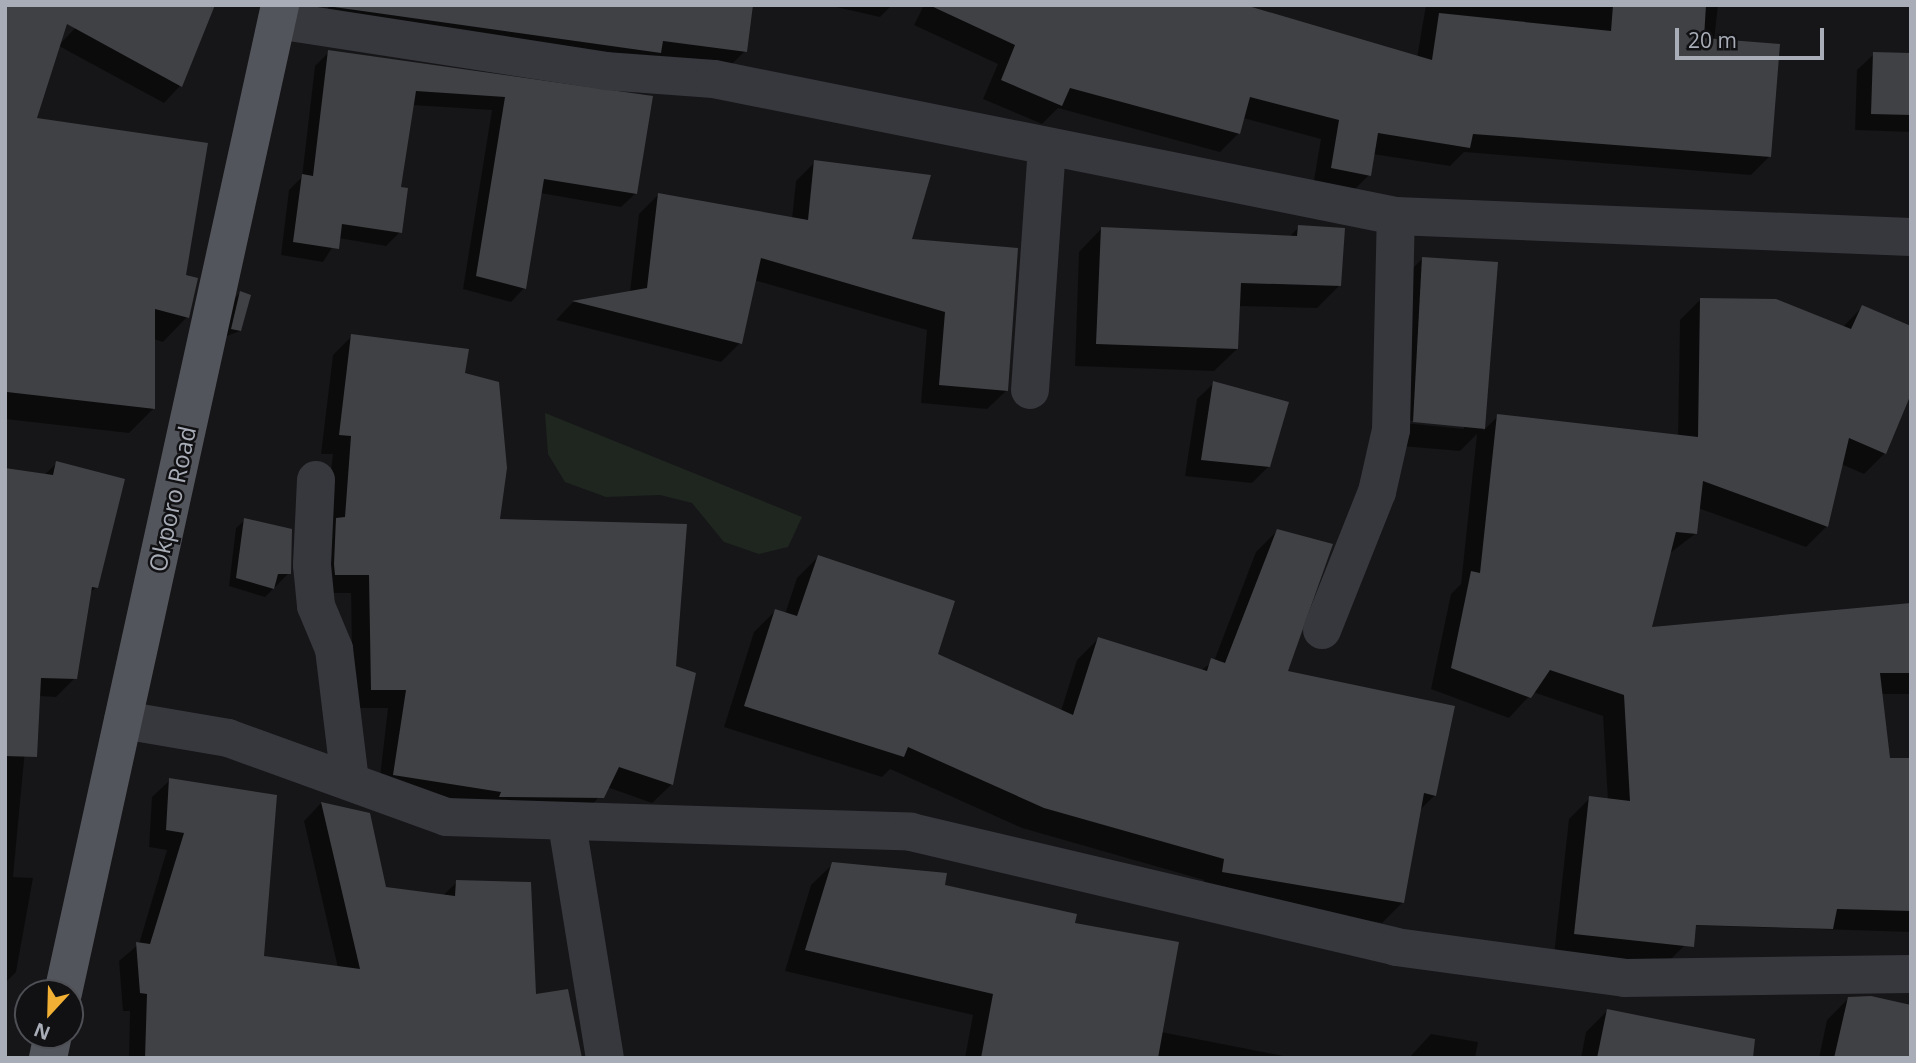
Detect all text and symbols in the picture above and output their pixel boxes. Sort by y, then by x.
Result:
scale bar [1678,14,1827,58]
text: 20 m [1688,26,1737,54]
street label: Okporo Road [143,424,201,574]
north arrow [14,979,84,1049]
text: N [30,1017,54,1047]

